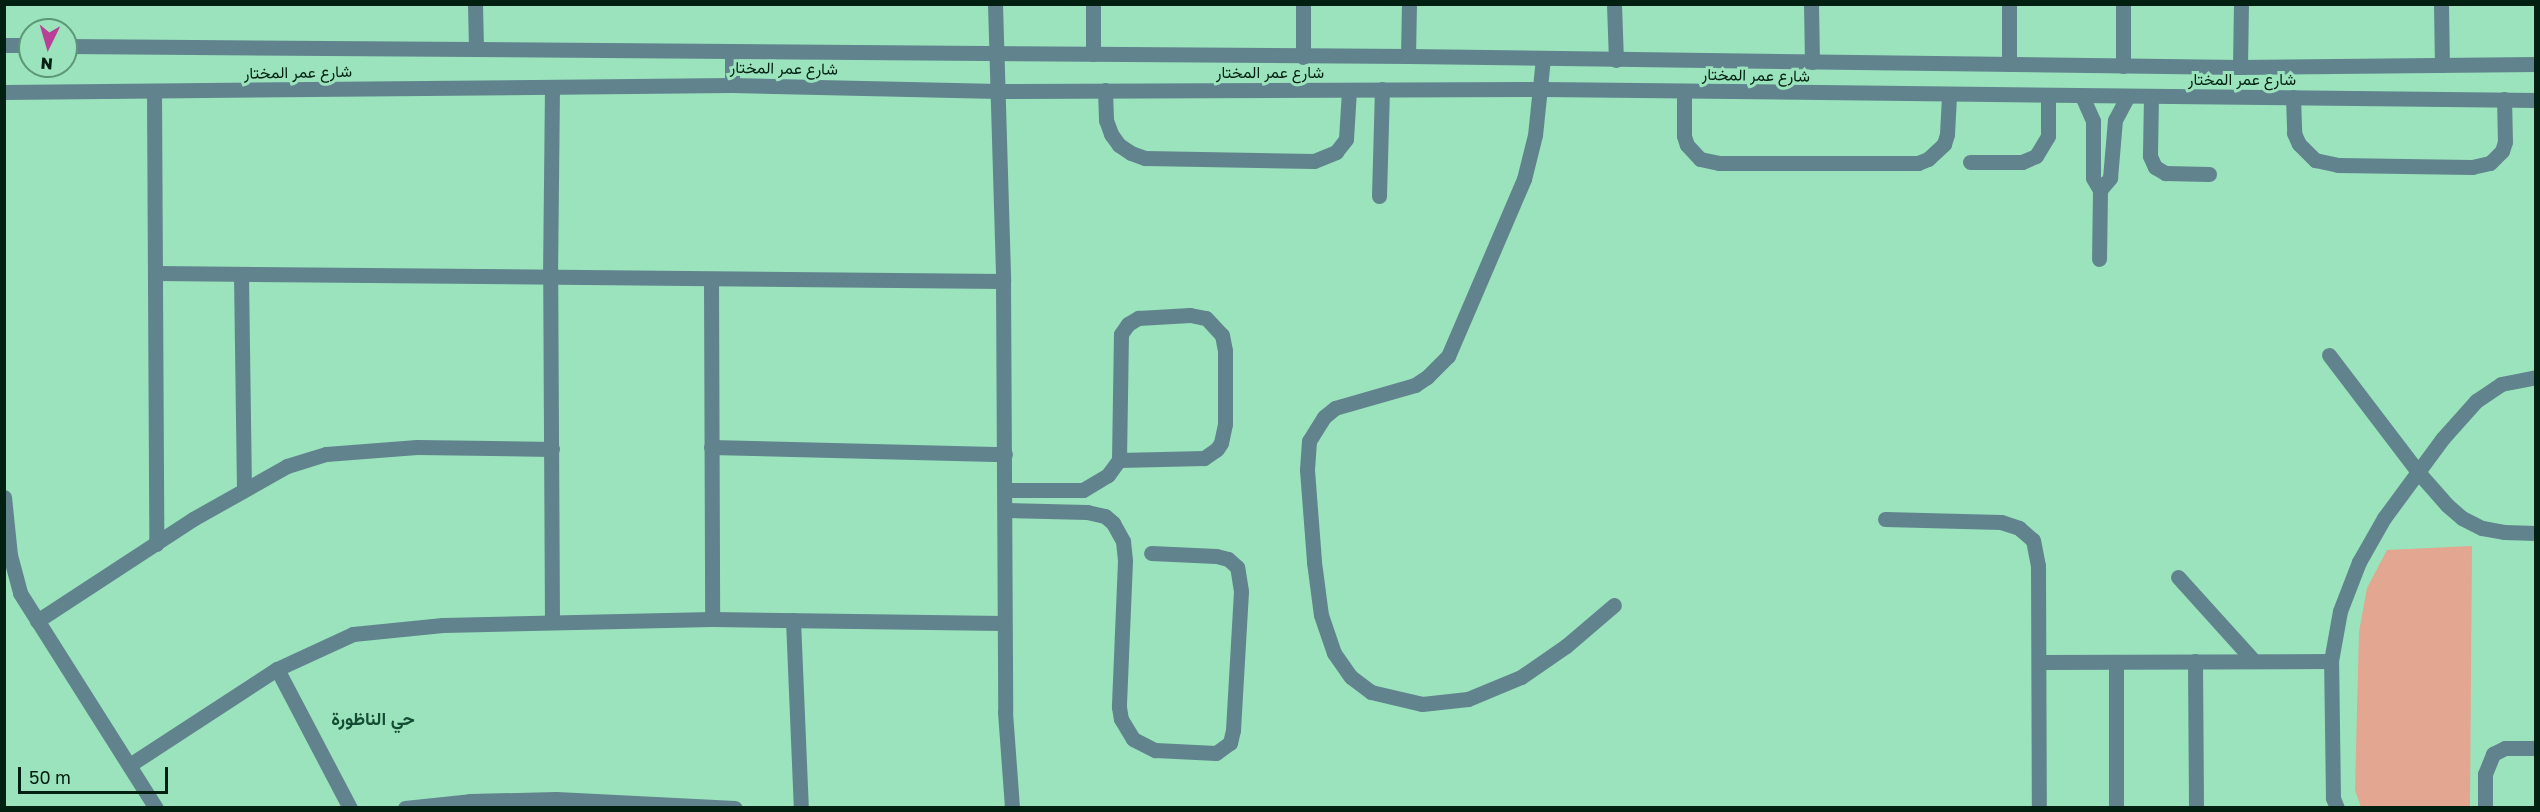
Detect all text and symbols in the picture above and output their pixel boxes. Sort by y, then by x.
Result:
north arrow [18,18,78,78]
text: N [40,53,54,74]
street label: شارع عمر المختار [730,57,838,79]
street label: شارع عمر المختار [244,61,352,83]
street label: شارع عمر المختار [1216,62,1324,82]
street label: شارع عمر المختار [1702,64,1810,86]
street label: شارع عمر المختار [2188,69,2296,89]
district label: حي الناظورة [331,707,415,729]
scale bar [21,755,171,793]
text: 50 m [29,766,71,788]

